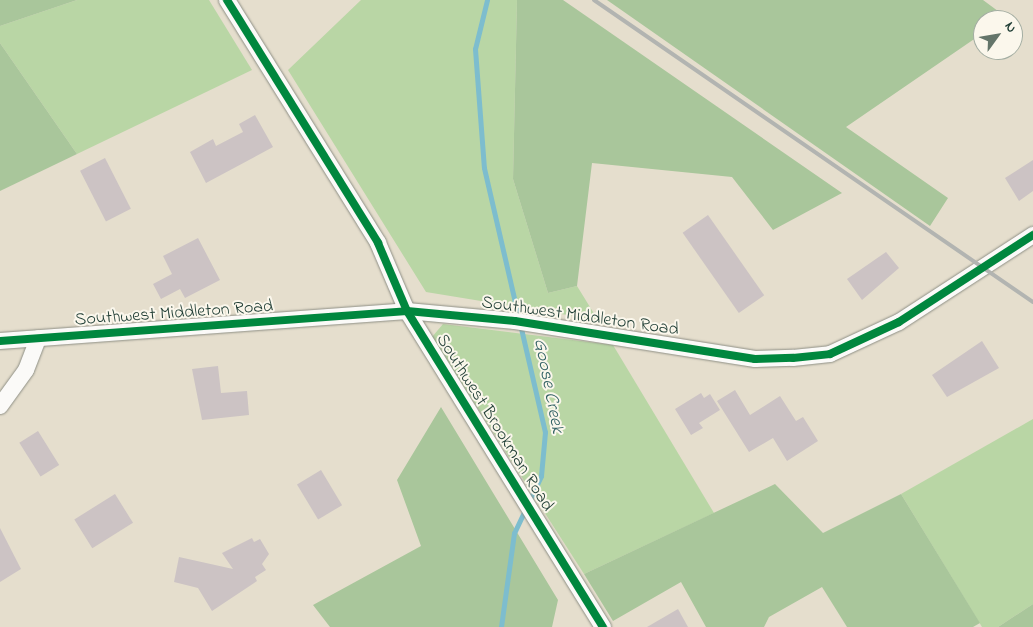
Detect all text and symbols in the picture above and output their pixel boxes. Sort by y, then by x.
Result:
north arrow [973,10,1023,60]
text: N [999,18,1022,37]
street label: Southwest Middleton Road [480,292,680,342]
street label: Southwest Middleton Road [74,296,274,332]
street label: Southwest Brookman Road [430,330,558,516]
water label: Goose Creek [528,337,568,435]

